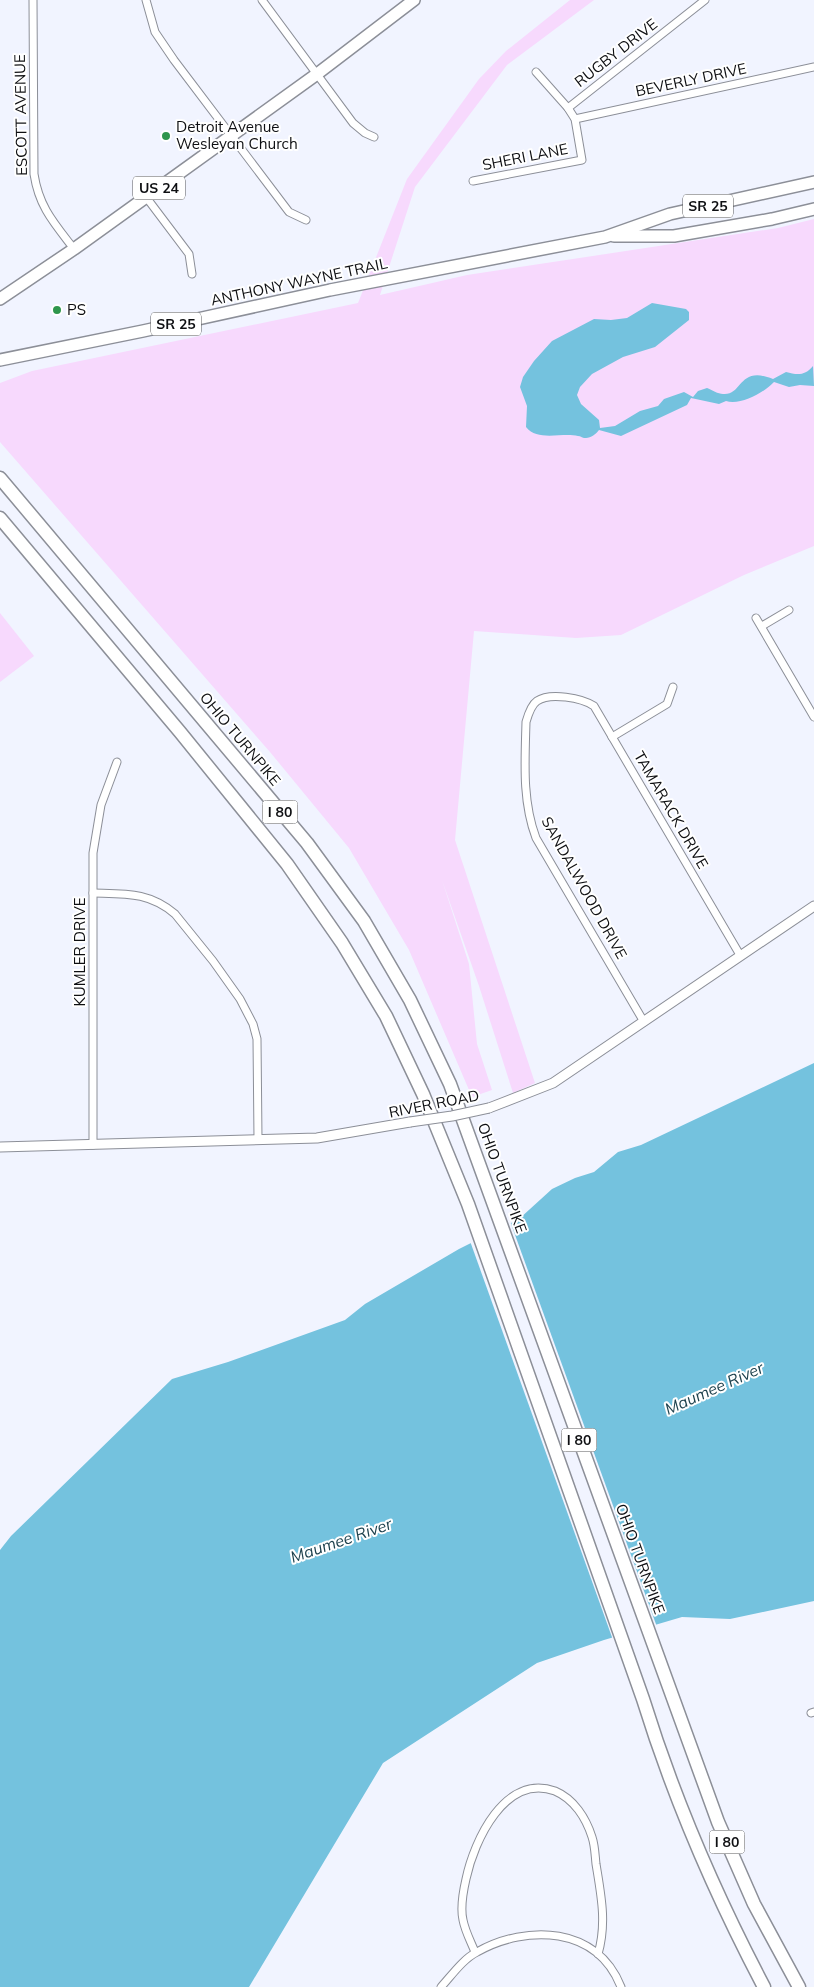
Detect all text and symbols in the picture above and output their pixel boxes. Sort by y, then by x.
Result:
street label: RUGBY DRIVE [570,14,661,91]
street label: ESCOTT AVENUE [10,54,31,176]
street label: BEVERLY DRIVE [634,58,748,101]
place label: Detroit Avenue Wesleyan Church [176,117,298,153]
marker: Detroit Avenue Wesleyan Church [160,130,172,142]
street label: SHERI LANE [481,139,569,174]
road number: US 24 [133,177,185,200]
road number: SR 25 [683,195,733,218]
street label: ANTHONY WAYNE TRAIL [209,253,389,310]
place label: PS [67,300,86,319]
marker: PS [51,304,63,316]
road number: SR 25 [151,312,201,336]
street label: OHIO TURNPIKE [196,688,285,789]
street label: TAMARACK DRIVE [630,748,713,872]
road number: I 80 [262,800,298,824]
street label: SANDALWOOD DRIVE [537,813,632,962]
street label: KUMLER DRIVE [70,897,89,1007]
street label: RIVER ROAD [387,1085,481,1122]
street label: OHIO TURNPIKE [474,1120,531,1236]
water label: Maumee River [662,1357,768,1419]
road number: I 80 [562,1428,596,1452]
street label: OHIO TURNPIKE [612,1501,669,1617]
water label: Maumee River [288,1513,395,1567]
road number: I 80 [710,1830,744,1854]

